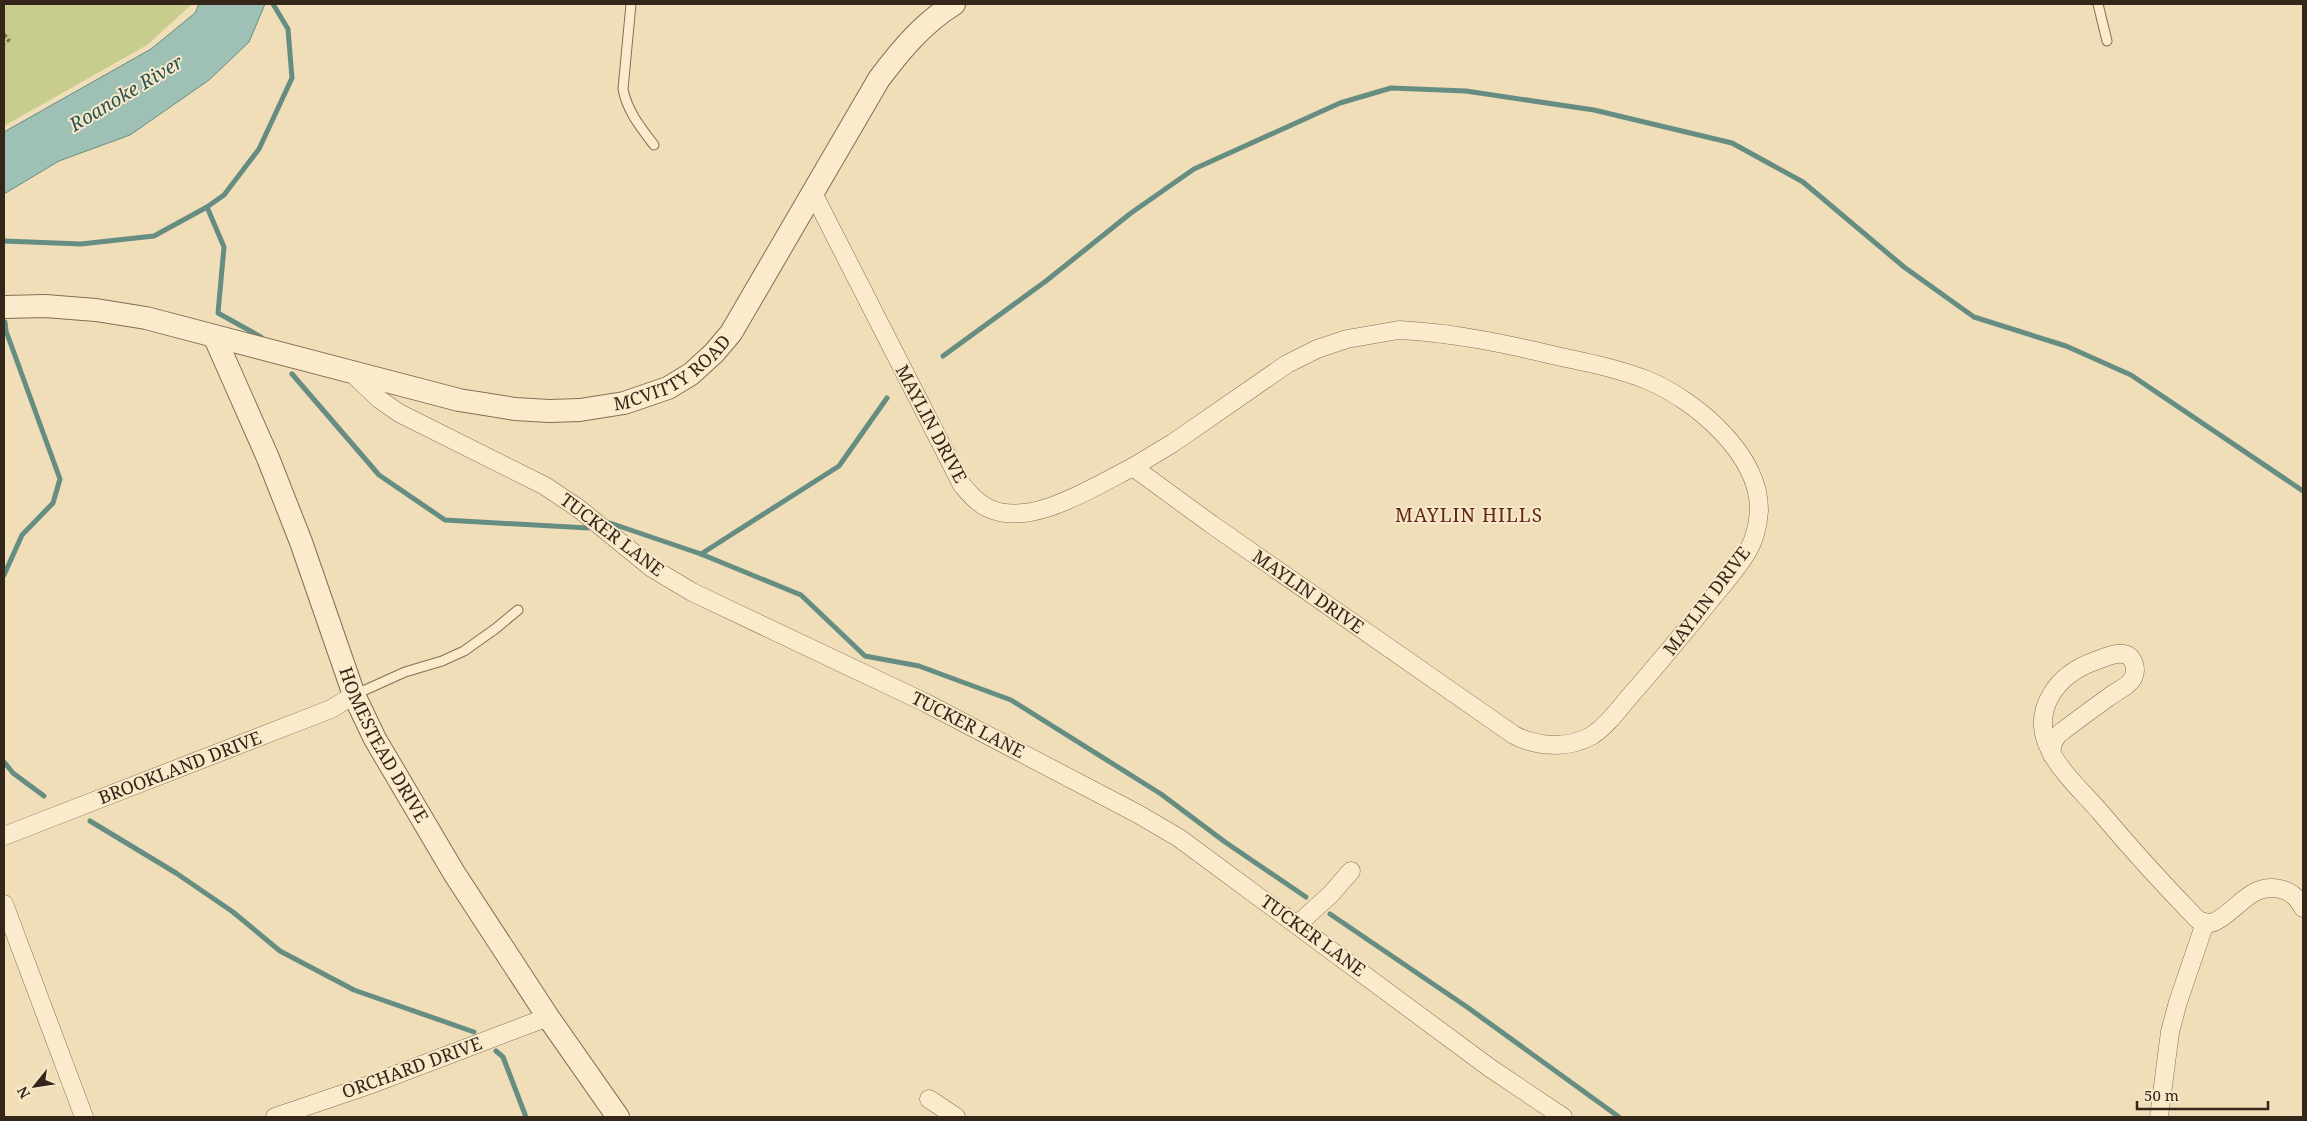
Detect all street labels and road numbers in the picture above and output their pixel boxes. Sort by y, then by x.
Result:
street label: MCVITTY ROAD [612,329,735,415]
street label: MAYLIN DRIVE [891,360,973,487]
street label: TUCKER LANE [556,487,669,581]
street label: MAYLIN DRIVE [1657,541,1755,660]
street label: MAYLIN DRIVE [1248,544,1369,638]
street label: HOMESTEAD DRIVE [334,664,435,827]
street label: TUCKER LANE [908,685,1029,763]
street label: BROOKLAND DRIVE [95,725,265,809]
street label: TUCKER LANE [1256,889,1371,981]
street label: ORCHARD DRIVE [338,1031,485,1104]

